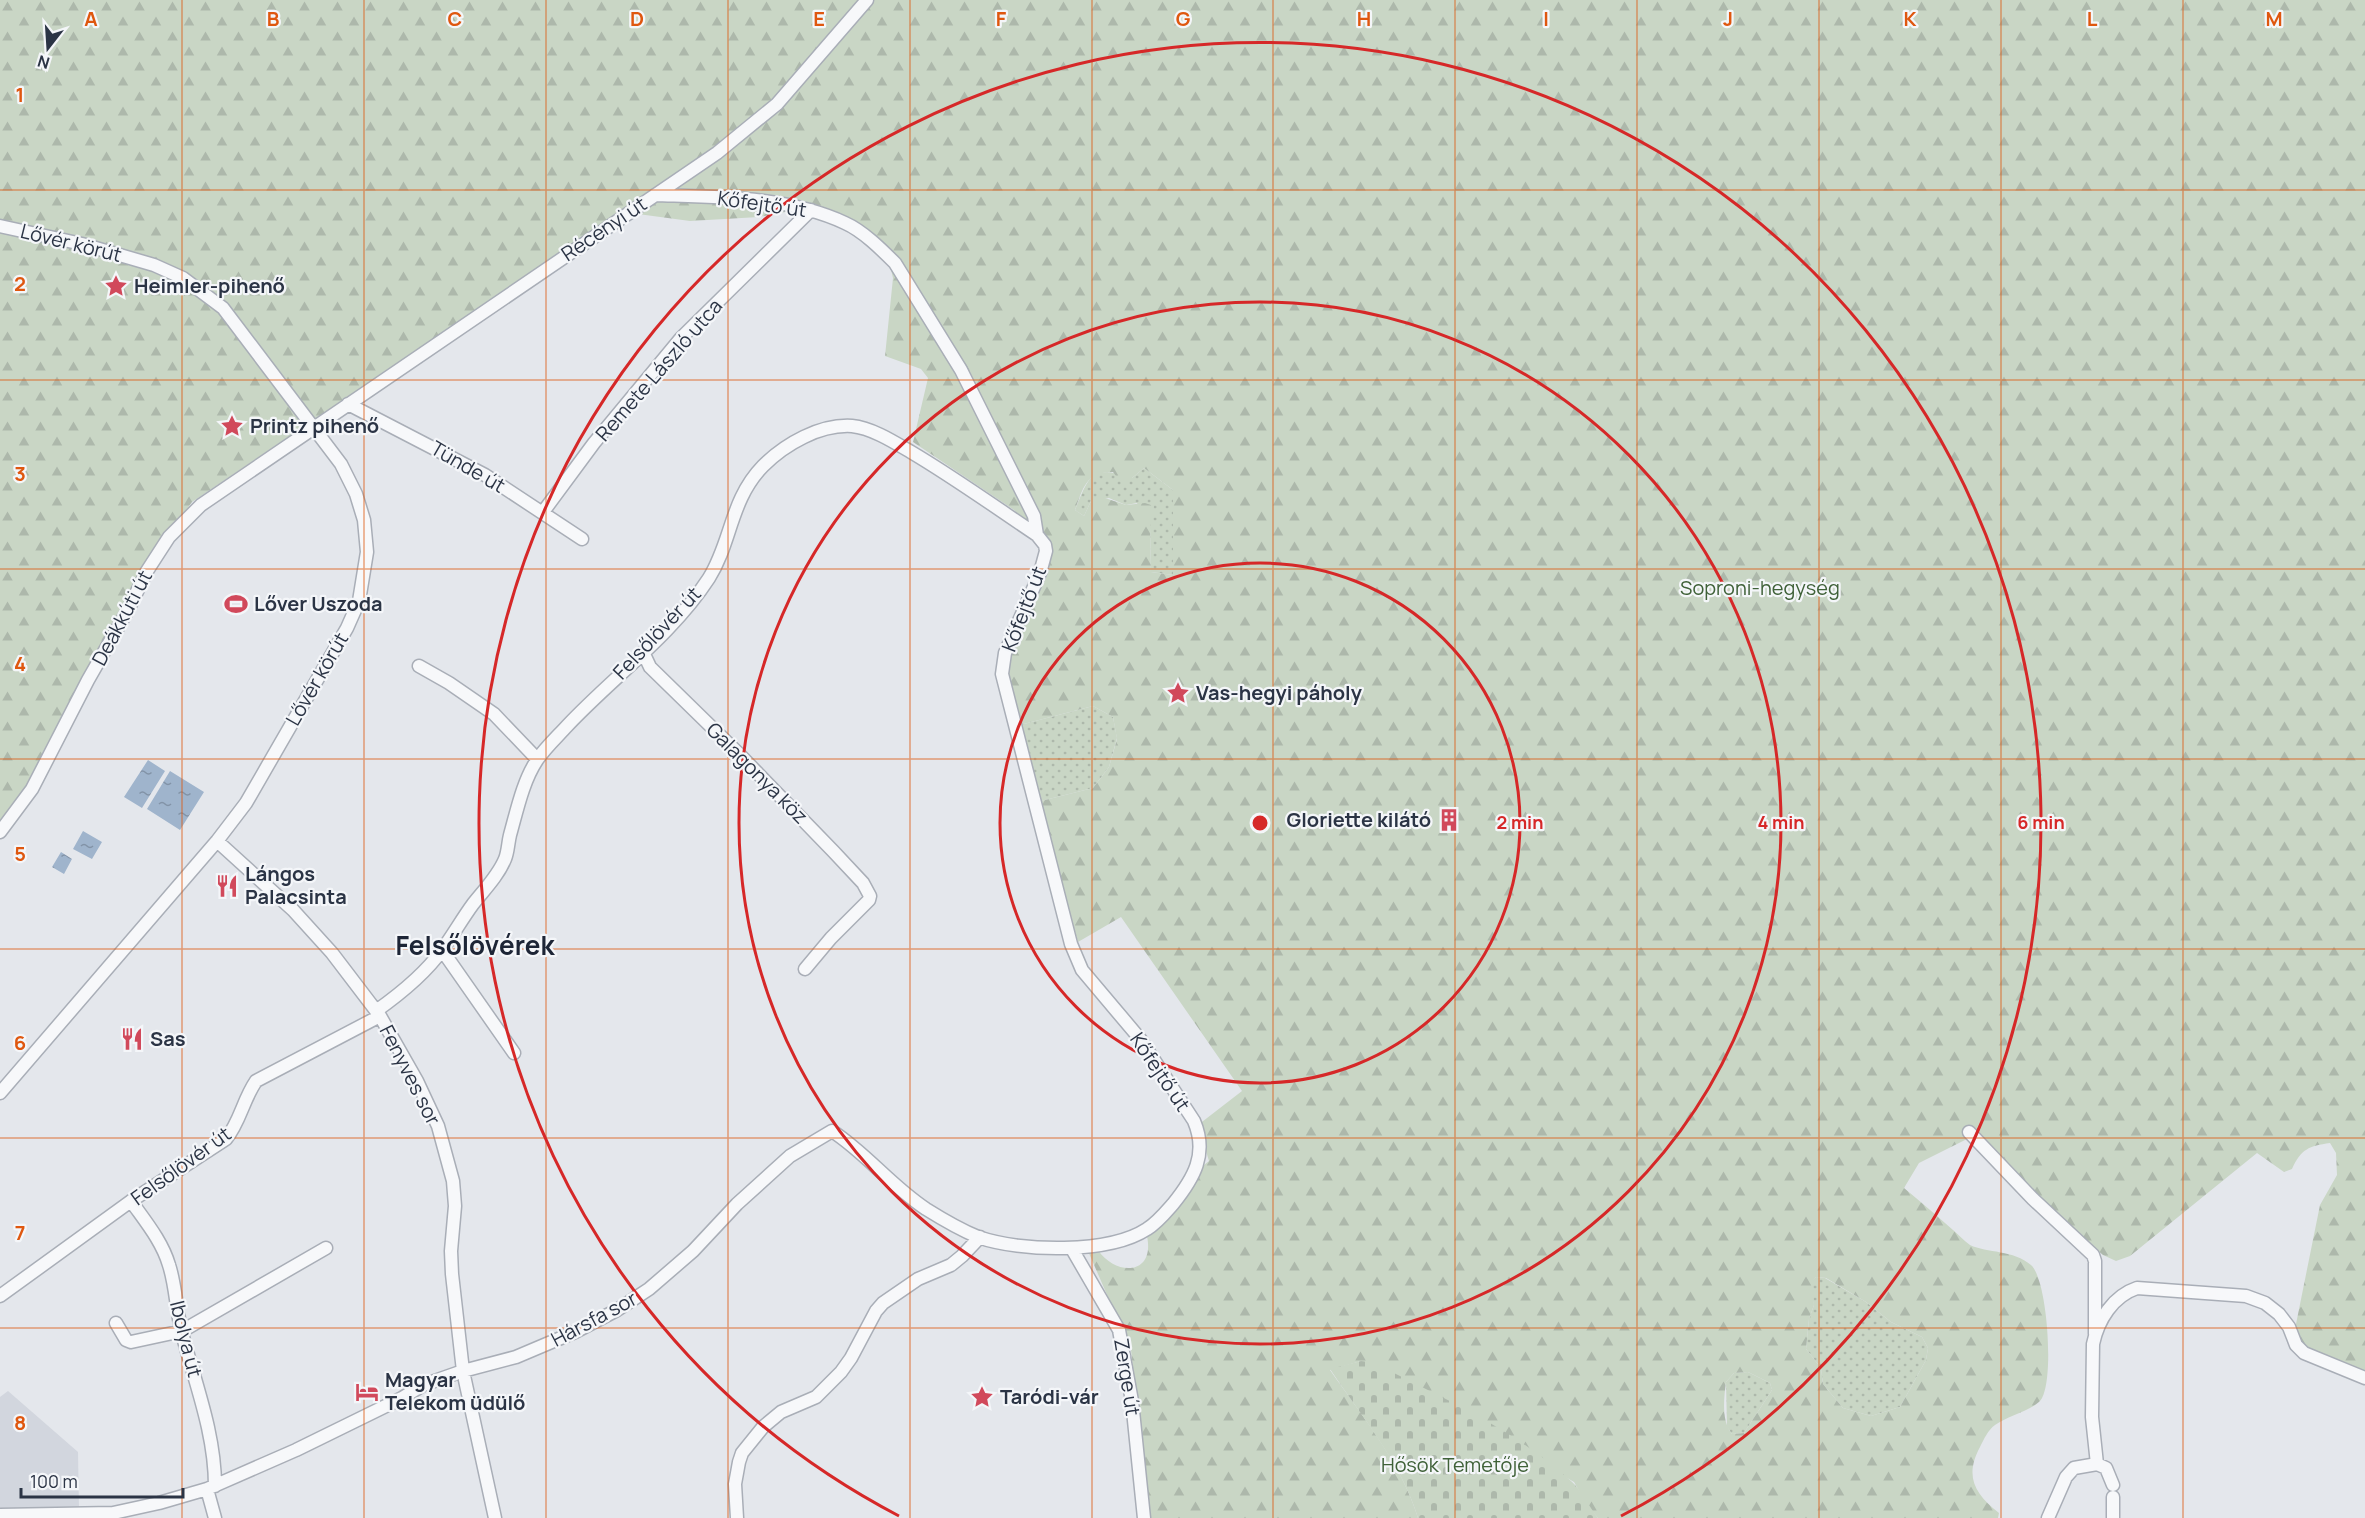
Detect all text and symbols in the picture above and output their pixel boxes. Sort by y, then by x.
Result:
text: A [84,5,98,32]
text: B [267,5,280,32]
text: C [448,5,462,32]
text: D [630,5,644,32]
text: E [813,5,825,32]
text: F [996,5,1007,32]
text: G [1176,5,1191,32]
text: H [1357,5,1371,32]
text: I [1543,5,1549,32]
text: J [1723,5,1733,32]
text: K [1904,5,1917,32]
text: L [2087,5,2098,32]
text: M [2265,5,2283,32]
north arrow [18,18,78,78]
text: N [35,50,52,75]
text: 1 [16,81,24,108]
street label: Kőfejtő út [716,184,808,223]
street label: Récényi út [556,190,652,267]
street label: Lővér körút [18,217,125,268]
text: 2 [14,270,26,297]
place label: Heimler-pihenő [134,272,285,299]
place icon: Heimler-pihenő [103,273,129,299]
street label: Remete László utca [589,293,728,447]
place label: Printz pihenő [250,412,379,439]
place icon: Printz pihenő [219,413,245,439]
street label: Tünde út [426,434,511,499]
text: 3 [14,460,26,487]
street label: Kőfejtő út [995,562,1052,655]
street label: Deákkúti út [85,565,158,670]
park label: Soproni-hegység [1680,574,1840,601]
street label: Felsőlövér út [607,580,707,685]
place label: Lőver Uszoda [254,590,383,617]
sports icon: Lőver Uszoda [223,591,249,617]
street label: Lővér körút [279,627,354,730]
text: 4 [14,650,26,677]
place label: Vas-hegyi páholy [1196,679,1363,706]
place icon: Vas-hegyi páholy [1165,680,1191,706]
street label: Galagonya köz [701,716,814,829]
place label: Gloriette kilátó [1287,806,1431,833]
building icon: Gloriette kilátó [1436,807,1462,833]
text: 2 min [1497,810,1543,834]
text: 4 min [1757,810,1805,834]
text: 6 min [2017,810,2065,834]
centre of rings [1250,813,1270,833]
text: 5 [14,840,26,867]
place label: Lángos Palacsinta [245,860,347,910]
restaurant icon: Lángos Palacsinta [214,873,240,899]
district label: Felsőlövérek [396,927,555,963]
street label: Fenyves sor [374,1020,447,1129]
place label: Sas [150,1025,186,1052]
restaurant icon: Sas [119,1026,145,1052]
street label: Kőfejtő út [1124,1027,1197,1116]
text: 6 [14,1029,26,1056]
street label: Felsőlövér út [125,1120,236,1211]
text: 7 [15,1219,25,1246]
street label: Hársfa sor [546,1285,641,1352]
street label: Ibolya út [164,1298,209,1380]
street label: Zerge út [1108,1336,1147,1418]
place label: Magyar Telekom üdülő [385,1366,525,1416]
hotel icon: Magyar Telekom üdülő [354,1379,380,1405]
place label: Taródi-vár [1000,1383,1099,1410]
place icon: Taródi-vár [969,1384,995,1410]
text: 8 [14,1409,26,1436]
park label: Hősök Temetője [1381,1451,1529,1478]
scale bar [21,1461,183,1499]
text: 100 m [30,1469,78,1493]

